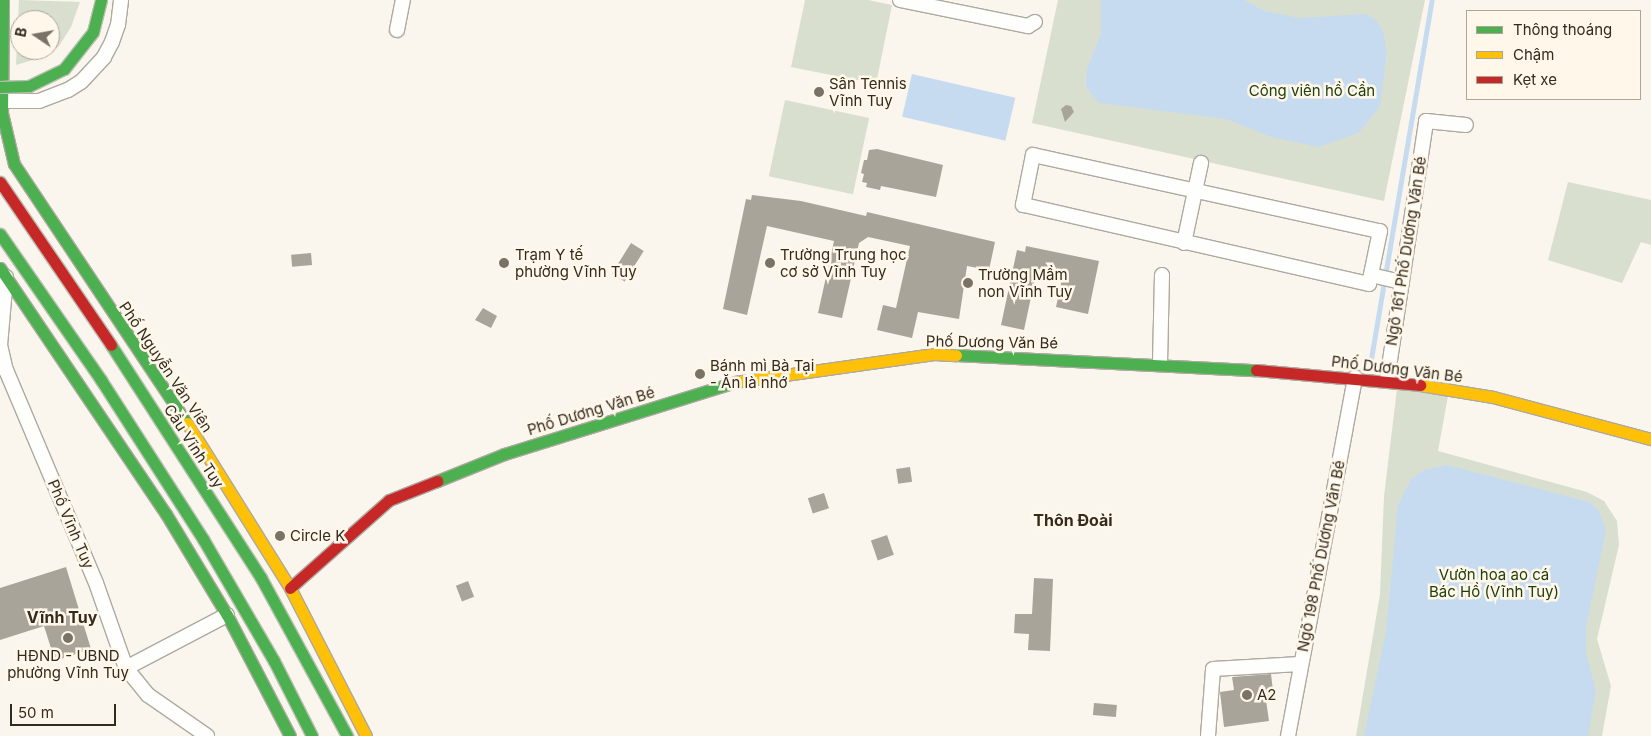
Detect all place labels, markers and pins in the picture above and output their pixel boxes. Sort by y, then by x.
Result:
place label: Sân Tennis Vĩnh Tuy [829,74,907,109]
marker: Sân Tennis Vĩnh Tuy [813,86,825,98]
place label: Trạm Y tế phường Vĩnh Tuy [515,245,637,280]
place label: Trường Trung học cơ sở Vĩnh Tuy [780,245,907,280]
marker: Trạm Y tế phường Vĩnh Tuy [497,256,511,270]
marker: Trường Trung học cơ sở Vĩnh Tuy [764,257,776,269]
place label: Trường Mầm non Vĩnh Tuy [978,265,1073,300]
marker: Trường Mầm non Vĩnh Tuy [962,277,974,289]
place label: Bánh mì Bà Tại - Ăn là nhớ [710,356,814,391]
marker: Bánh mì Bà Tại - Ăn là nhớ [694,368,706,380]
place label: Circle K [290,527,345,545]
marker: Circle K [274,530,286,542]
marker: HĐND - UBND phường Vĩnh Tuy [62,632,74,644]
place label: HĐND - UBND phường Vĩnh Tuy [7,646,129,681]
place label: A2 [1257,686,1276,704]
marker: A2 [1241,689,1253,701]

